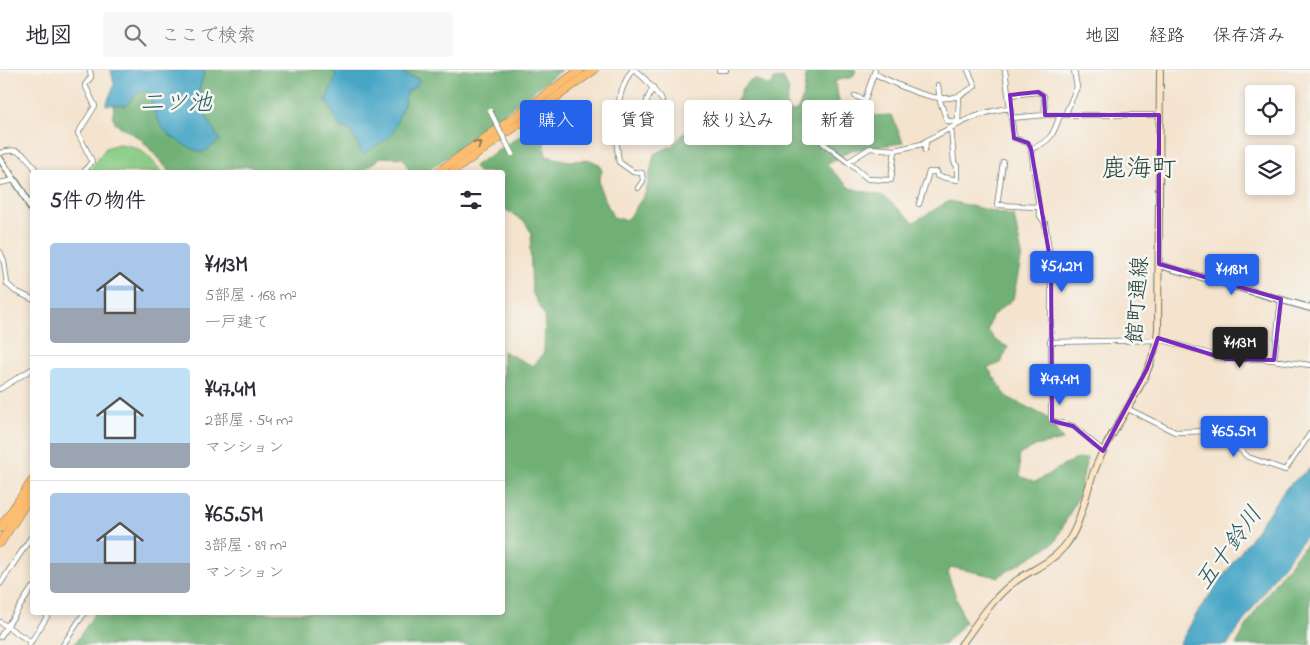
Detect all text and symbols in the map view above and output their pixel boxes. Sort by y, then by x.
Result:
search box [103,12,453,57]
text: 地図 [25,20,73,55]
icon: search [121,21,149,49]
text: ここで検索 [161,23,256,50]
text: 地図 [1085,24,1121,50]
text: 経路 [1149,24,1185,50]
text: 保存済み [1213,24,1285,50]
map controls [1245,85,1295,195]
button: locate [1245,85,1295,135]
water label: 二ツ池 [140,87,213,122]
chip: 購入 [520,100,592,145]
chip: 賃貸 [602,100,674,145]
chip: 絞り込み [684,100,792,145]
chip: 新着 [802,100,874,145]
one-way arrow [472,141,482,150]
button: layers [1245,145,1295,195]
district label: 鹿海町 [1101,152,1177,188]
icon: filters [457,186,485,214]
text: 5件の物件 [50,187,146,217]
pin: ¥51.2M [1021,250,1103,293]
text: ¥113M [205,251,248,281]
pin: ¥118M [1197,254,1267,296]
text: ¥51.2M [1041,255,1083,279]
street label: 館町通線 [1120,255,1158,345]
text: ¥118M [1216,258,1248,282]
icon: home [90,263,150,323]
text: 5部屋 · 168 m² [205,284,297,308]
text: 一戸建て [205,311,269,335]
pin: ¥113M [1205,326,1275,369]
text: ¥113M [1224,331,1256,355]
pin: ¥47.4M [1019,364,1101,406]
text: ¥47.4M [1041,368,1080,392]
text: ¥47.4M [205,376,256,406]
icon: home [90,388,150,448]
text: 2部屋 · 54 m² [205,409,293,433]
pin: ¥65.5M [1193,416,1275,458]
text: ¥65.5M [1212,420,1256,444]
text: マンション [205,436,284,460]
water label: 五十鈴川 [1188,500,1272,598]
text: ¥65.5M [205,501,264,531]
icon: home [90,513,150,573]
text: 3部屋 · 89 m² [205,534,287,558]
text: マンション [205,561,284,585]

